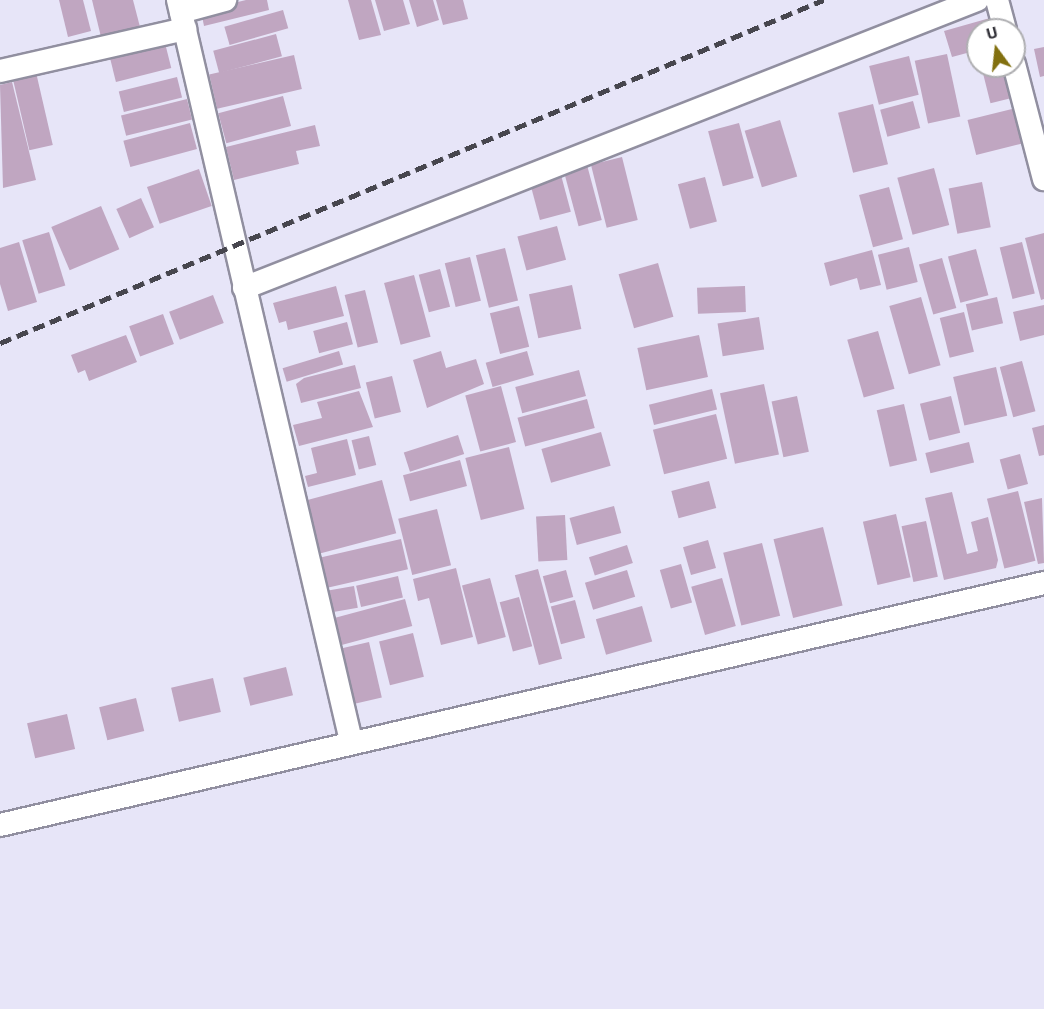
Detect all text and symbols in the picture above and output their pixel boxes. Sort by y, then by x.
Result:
north arrow [966,18,1026,78]
text: U [984,21,999,43]

